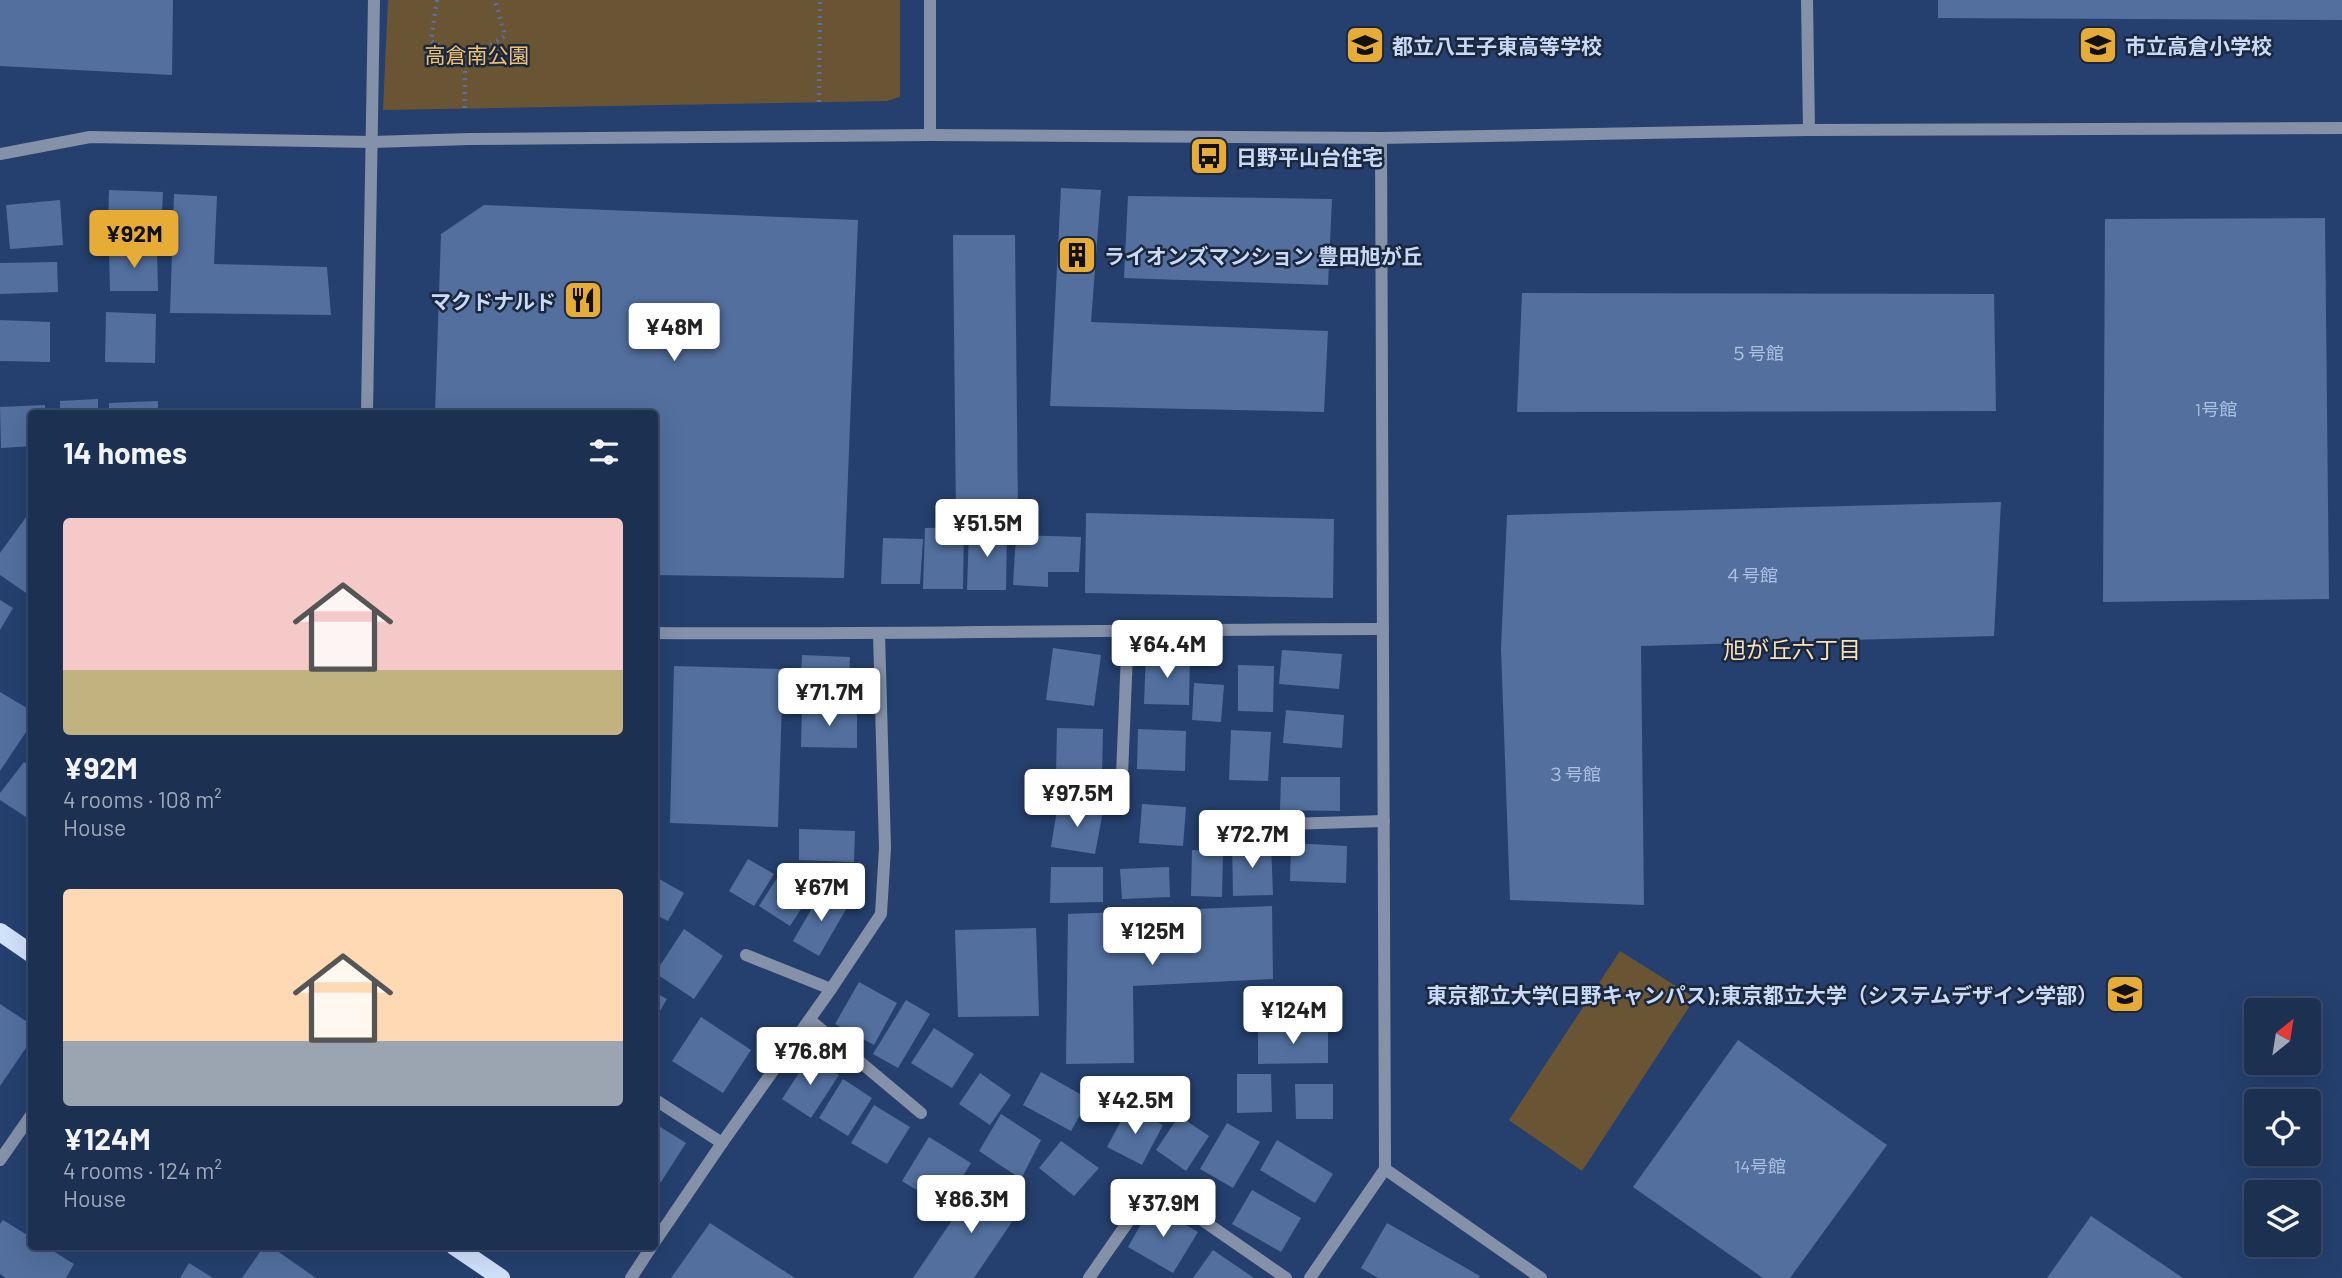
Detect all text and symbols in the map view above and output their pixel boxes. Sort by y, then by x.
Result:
school or university icon: 都立八王子東高等学校 [1344,24,1386,66]
school or university icon: 市立高倉小学校 [2077,24,2119,66]
place label: 都立八王子東高等学校 [1392,33,1602,58]
place label: 市立高倉小学校 [2125,33,2272,58]
park label: 高倉南公園 [425,42,530,67]
bus stop icon: 日野平山台住宅 [1188,135,1230,177]
place label: 日野平山台住宅 [1236,144,1383,169]
pin: ¥92M [93,210,175,270]
text: ¥92M [105,219,163,247]
building icon: ライオンズマンション 豊田旭が丘 [1056,234,1098,276]
place label: ライオンズマンション 豊田旭が丘 [1104,243,1423,268]
restaurant icon: マクドナルド [562,279,604,321]
place label: マクドナルド [430,288,556,313]
pin: ¥48M [633,304,715,363]
text: ¥48M [645,312,703,340]
house number: ５号館 [1730,342,1784,364]
house number: 1号館 [2195,398,2237,420]
icon: filters [585,433,623,471]
text: 14 homes [63,434,187,470]
pin: ¥51.5M [930,500,1044,559]
text: ¥51.5M [951,508,1023,536]
icon: home [280,564,406,690]
house number: ４号館 [1724,564,1778,586]
pin: ¥64.4M [1110,620,1224,680]
text: ¥64.4M [1128,629,1206,657]
district label: 旭が丘六丁目 [1723,635,1861,663]
pin: ¥71.7M [772,668,886,728]
text: ¥71.7M [794,677,864,705]
text: ¥92M [63,749,138,785]
house number: ３号館 [1547,763,1601,785]
pin: ¥97.5M [1020,770,1134,829]
text: ¥97.5M [1041,778,1113,806]
text: 4 rooms · 108 m² [63,785,222,813]
pin: ¥72.7M [1195,810,1309,870]
text: House [63,813,126,841]
text: ¥72.7M [1215,819,1289,847]
pin: ¥67M [780,864,862,923]
text: ¥67M [793,872,849,900]
pin: ¥125M [1103,908,1201,967]
text: ¥125M [1119,916,1185,944]
icon: home [280,935,406,1061]
school or university icon: 東京都立大学(日野キャンパス);東京都立大学（システムデザイン学部） [2104,973,2146,1015]
place label: 東京都立大学(日野キャンパス);東京都立大学（システムデザイン学部） [1426,982,2098,1007]
pin: ¥124M [1244,986,1342,1046]
text: ¥124M [1259,995,1327,1023]
north arrow [2244,998,2320,1074]
map controls [2244,998,2321,1257]
pin: ¥76.8M [753,1028,867,1087]
text: ¥76.8M [773,1036,847,1064]
pin: ¥42.5M [1078,1076,1192,1136]
text: ¥42.5M [1096,1085,1174,1113]
button: locate [2244,1089,2321,1166]
text: ¥124M [63,1120,151,1156]
house number: 14号館 [1734,1155,1786,1177]
text: 4 rooms · 124 m² [63,1156,222,1184]
pin: ¥86.3M [914,1176,1028,1235]
pin: ¥37.9M [1106,1180,1220,1239]
button: layers [2244,1180,2321,1257]
text: House [63,1184,126,1212]
text: ¥86.3M [933,1184,1009,1212]
text: ¥37.9M [1127,1188,1199,1216]

